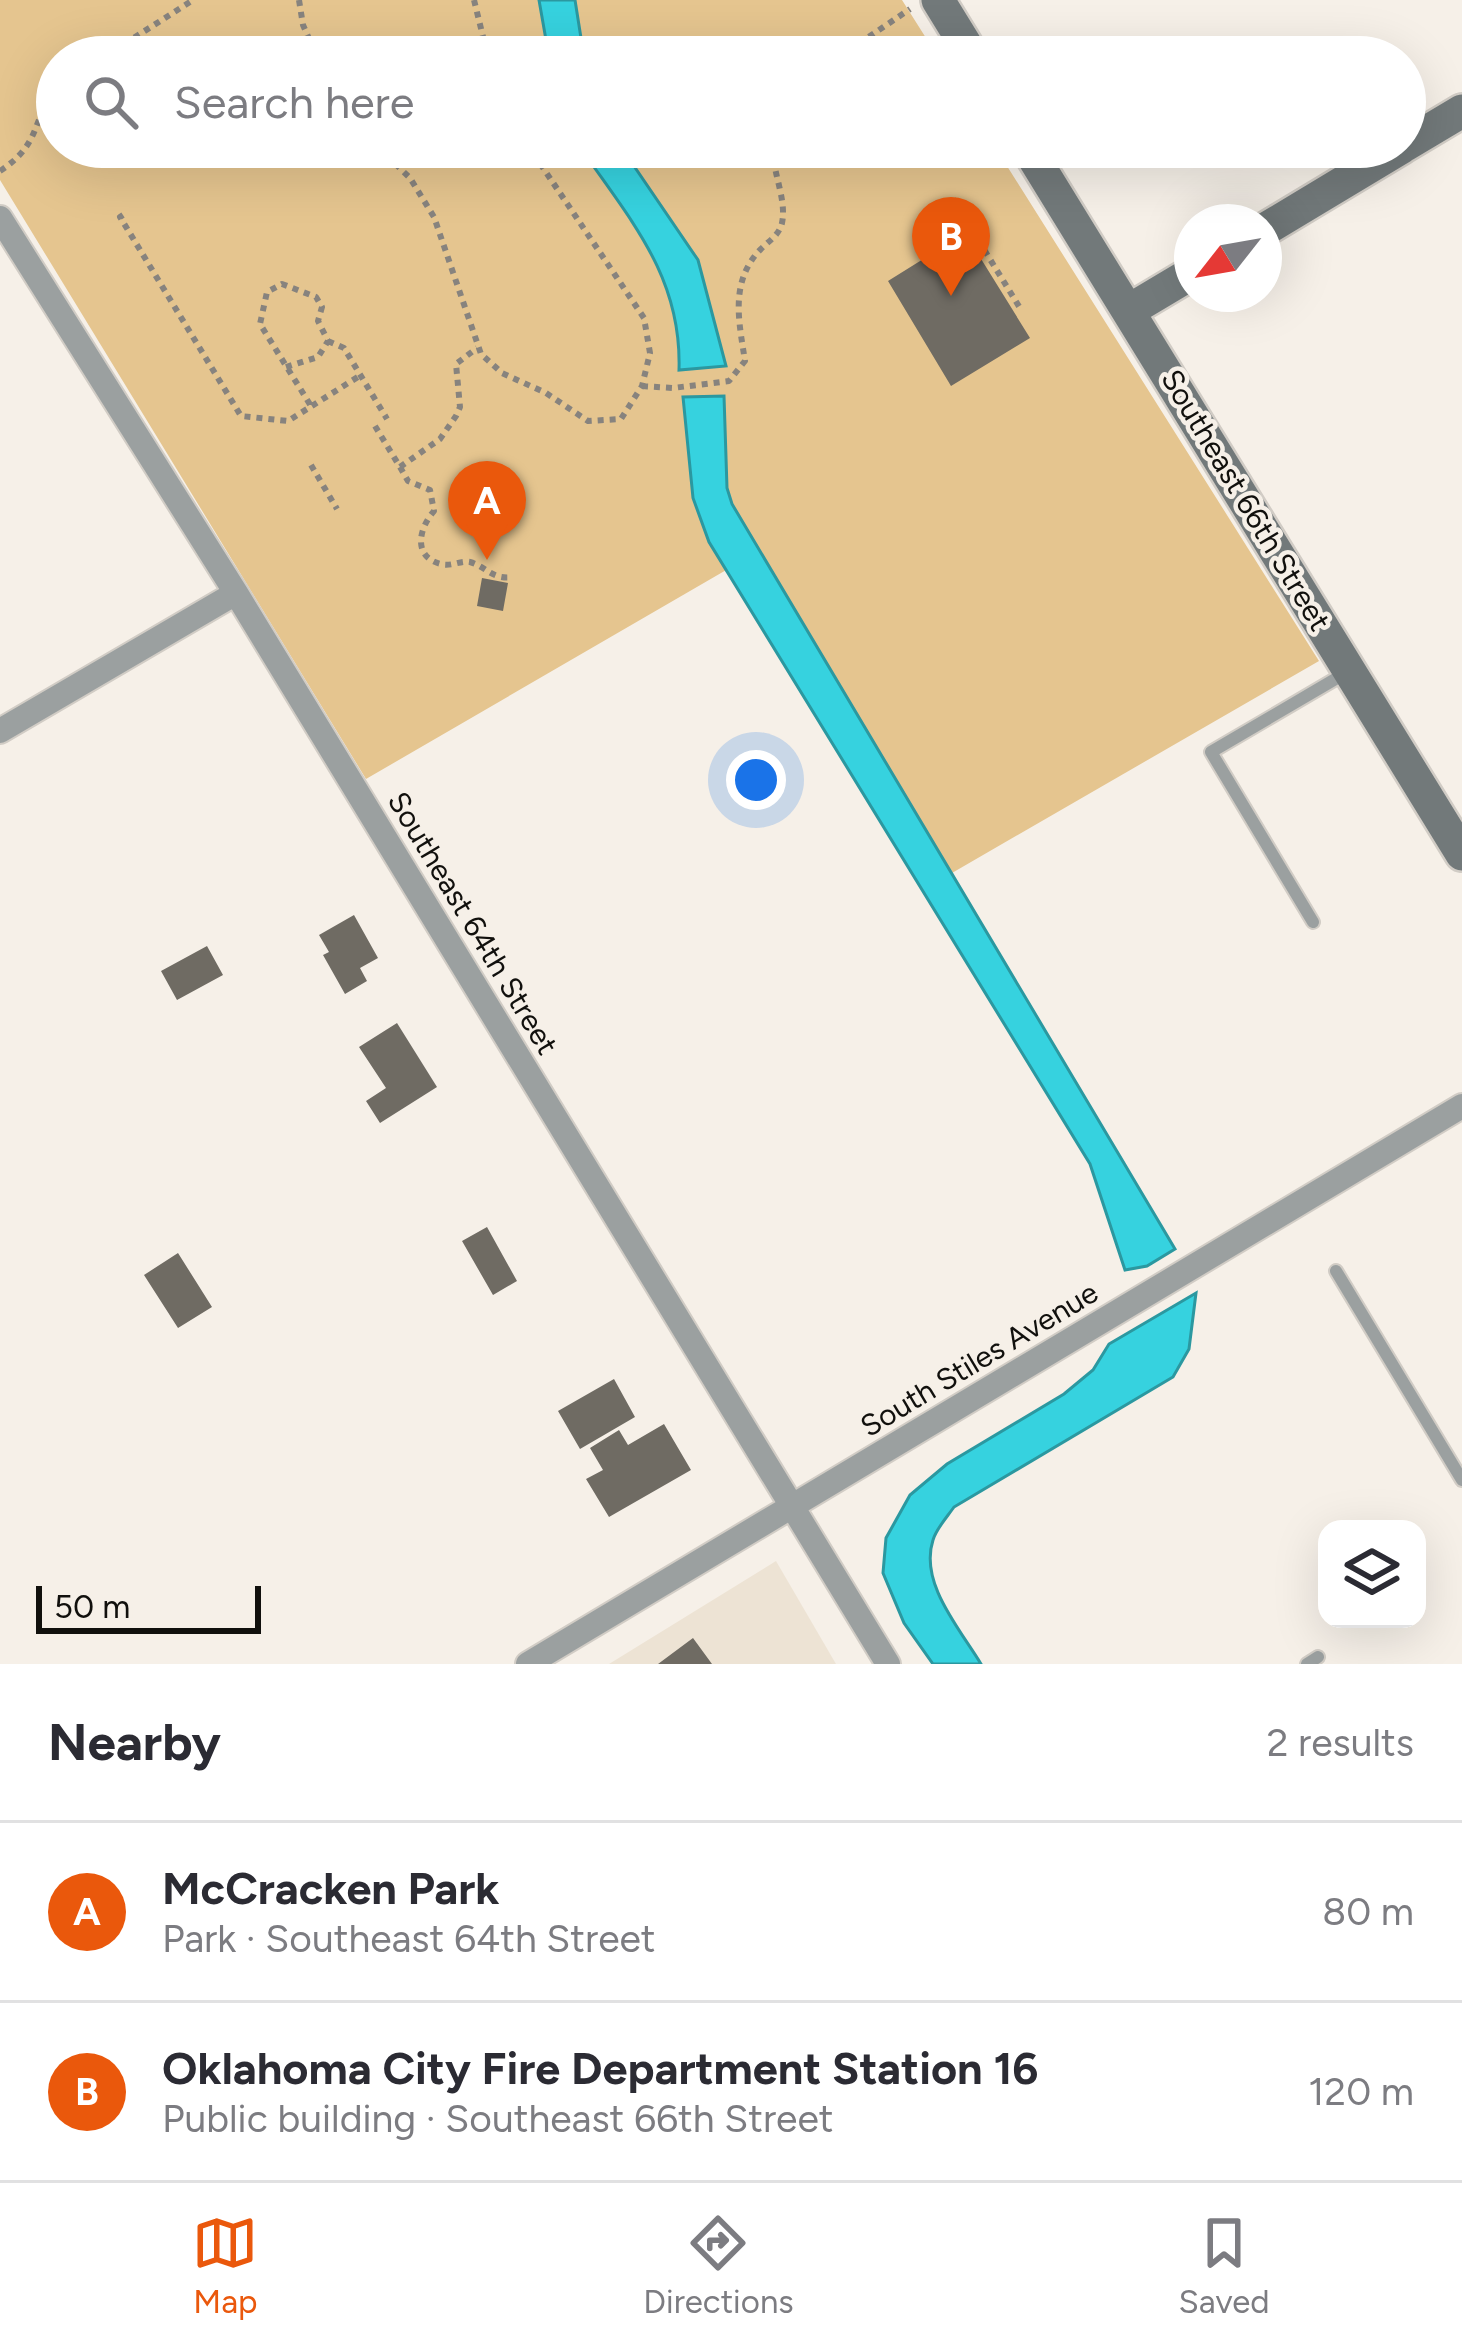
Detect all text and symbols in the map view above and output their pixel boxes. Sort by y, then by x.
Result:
search box [36,36,1426,168]
icon: search [78,69,144,135]
text: Search here [174,75,414,129]
pin: B [912,197,990,296]
north arrow [1174,204,1282,312]
street label: Southeast 66th Street [1153,363,1339,637]
pin: A [448,461,526,560]
your location [726,750,786,810]
street label: Southeast 64th Street [380,785,566,1061]
street label: South Stiles Avenue [853,1273,1105,1445]
map controls [1318,1520,1426,1628]
button: layers [1318,1520,1426,1628]
scale bar [36,1580,261,1633]
text: 50 m [54,1587,130,1626]
text: Nearby [48,1712,221,1773]
text: 2 results [1267,1719,1414,1766]
text: McCracken Park [162,1861,500,1915]
text: A [73,1888,101,1935]
text: 80 m [1322,1888,1414,1935]
text: Park · Southeast 64th Street [162,1915,656,1962]
text: Oklahoma City Fire Department Station 16 [162,2041,1038,2095]
text: B [75,2068,99,2115]
text: 120 m [1308,2068,1414,2115]
text: Public building · Southeast 66th Street [162,2095,833,2142]
tab: Map [192,2210,258,2321]
tab: Directions [643,2210,794,2321]
tab: Saved [1179,2210,1270,2321]

